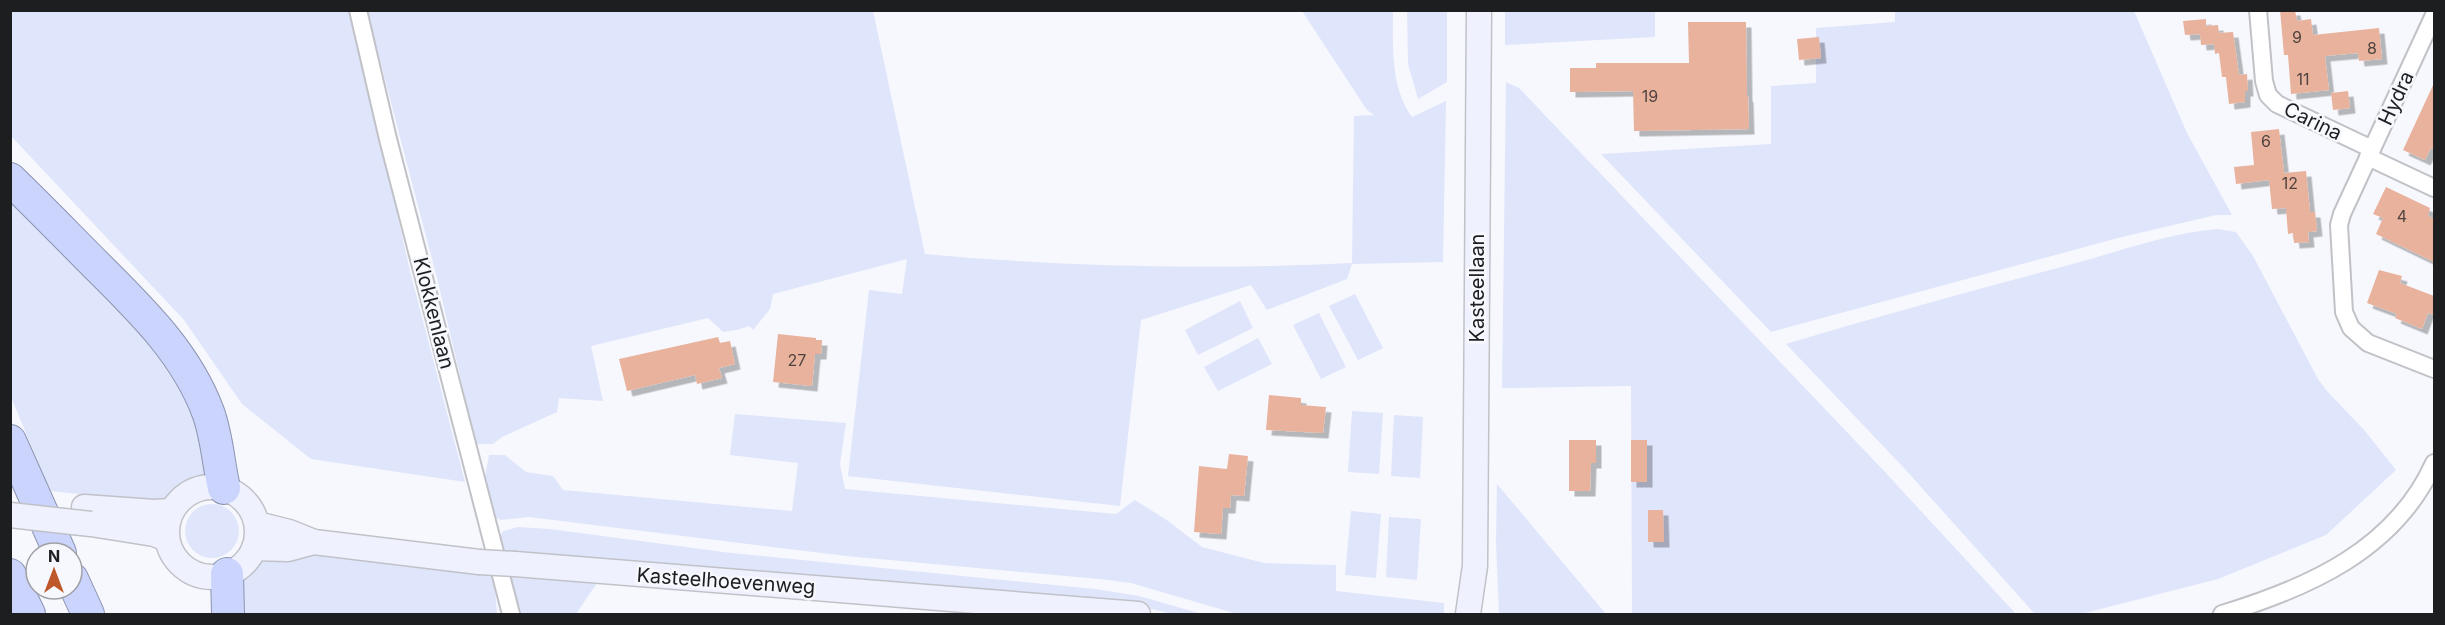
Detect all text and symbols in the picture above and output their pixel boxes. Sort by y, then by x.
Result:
house number: 9 [2292,27,2302,47]
house number: 8 [2367,38,2377,58]
street label: Hydra [2373,67,2419,129]
house number: 11 [2296,69,2310,89]
house number: 19 [1642,86,1658,106]
street label: Carina [2280,97,2346,145]
house number: 6 [2261,131,2271,151]
house number: 12 [2282,173,2298,193]
house number: 4 [2397,206,2407,226]
street label: Kasteellaan [1465,234,1489,342]
street label: Klokkenlaan [409,255,459,371]
house number: 27 [788,350,806,370]
north arrow [24,541,84,601]
text: N [48,546,60,566]
street label: Kasteelhoevenweg [636,563,816,599]

